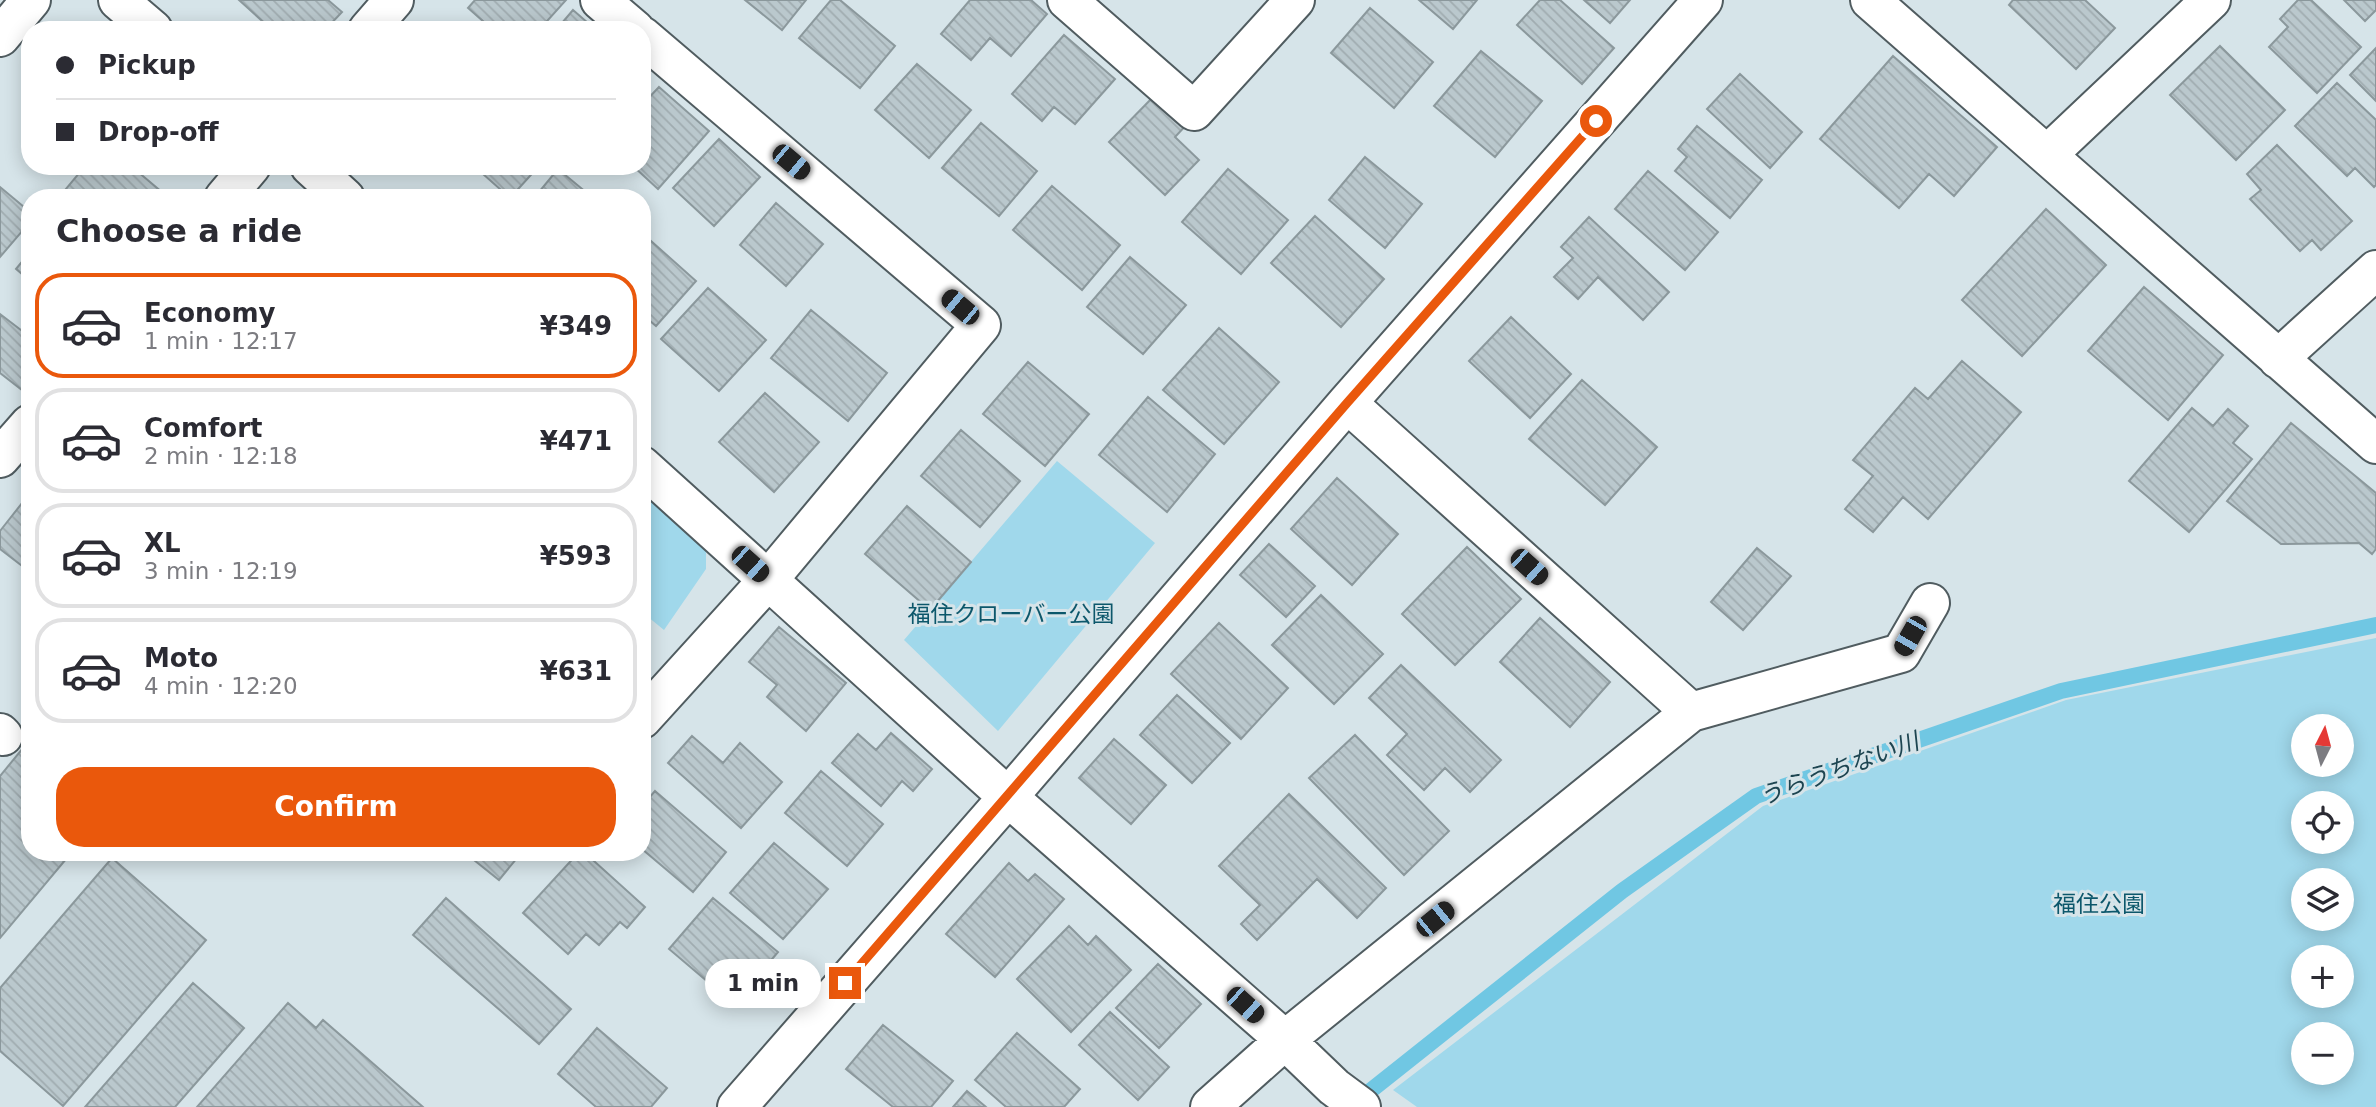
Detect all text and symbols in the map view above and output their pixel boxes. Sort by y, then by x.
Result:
text: Pickup [98,50,196,80]
route start [1580,105,1612,137]
text: Drop-off [98,117,219,147]
car [769,140,814,184]
text: Choose a ride [56,212,302,250]
car [938,285,983,329]
icon: car [60,294,123,357]
text: Economy [144,298,275,328]
text: ¥349 [540,311,612,341]
text: 1 min · 12:17 [144,328,298,354]
icon: car [60,409,123,472]
text: Comfort [144,413,262,443]
text: ¥471 [540,426,612,456]
text: 2 min · 12:18 [144,443,298,469]
icon: car [60,524,123,587]
text: XL [144,528,181,558]
text: ¥593 [540,541,612,571]
car [728,542,773,586]
car [1507,545,1552,589]
text: 3 min · 12:19 [144,558,298,584]
park label: 福住クローバー公園 [908,601,1114,627]
car [1891,613,1930,659]
icon: car [60,639,123,702]
text: Moto [144,643,218,673]
text: ¥631 [540,656,612,686]
text: 4 min · 12:20 [144,673,298,699]
north arrow [2291,714,2354,777]
map controls [2291,714,2354,1085]
water label: うらうちない川 [1755,726,1926,811]
button: Confirm [56,767,616,847]
button: locate [2291,791,2354,854]
button: layers [2291,868,2354,931]
park label: 福住公園 [2053,891,2145,917]
car [1413,898,1458,940]
button: + [2291,945,2354,1008]
callout: 1 min [705,958,820,1007]
route end [829,967,861,999]
text: 1 min [727,970,799,996]
car [1223,983,1268,1027]
button: − [2291,1022,2354,1085]

